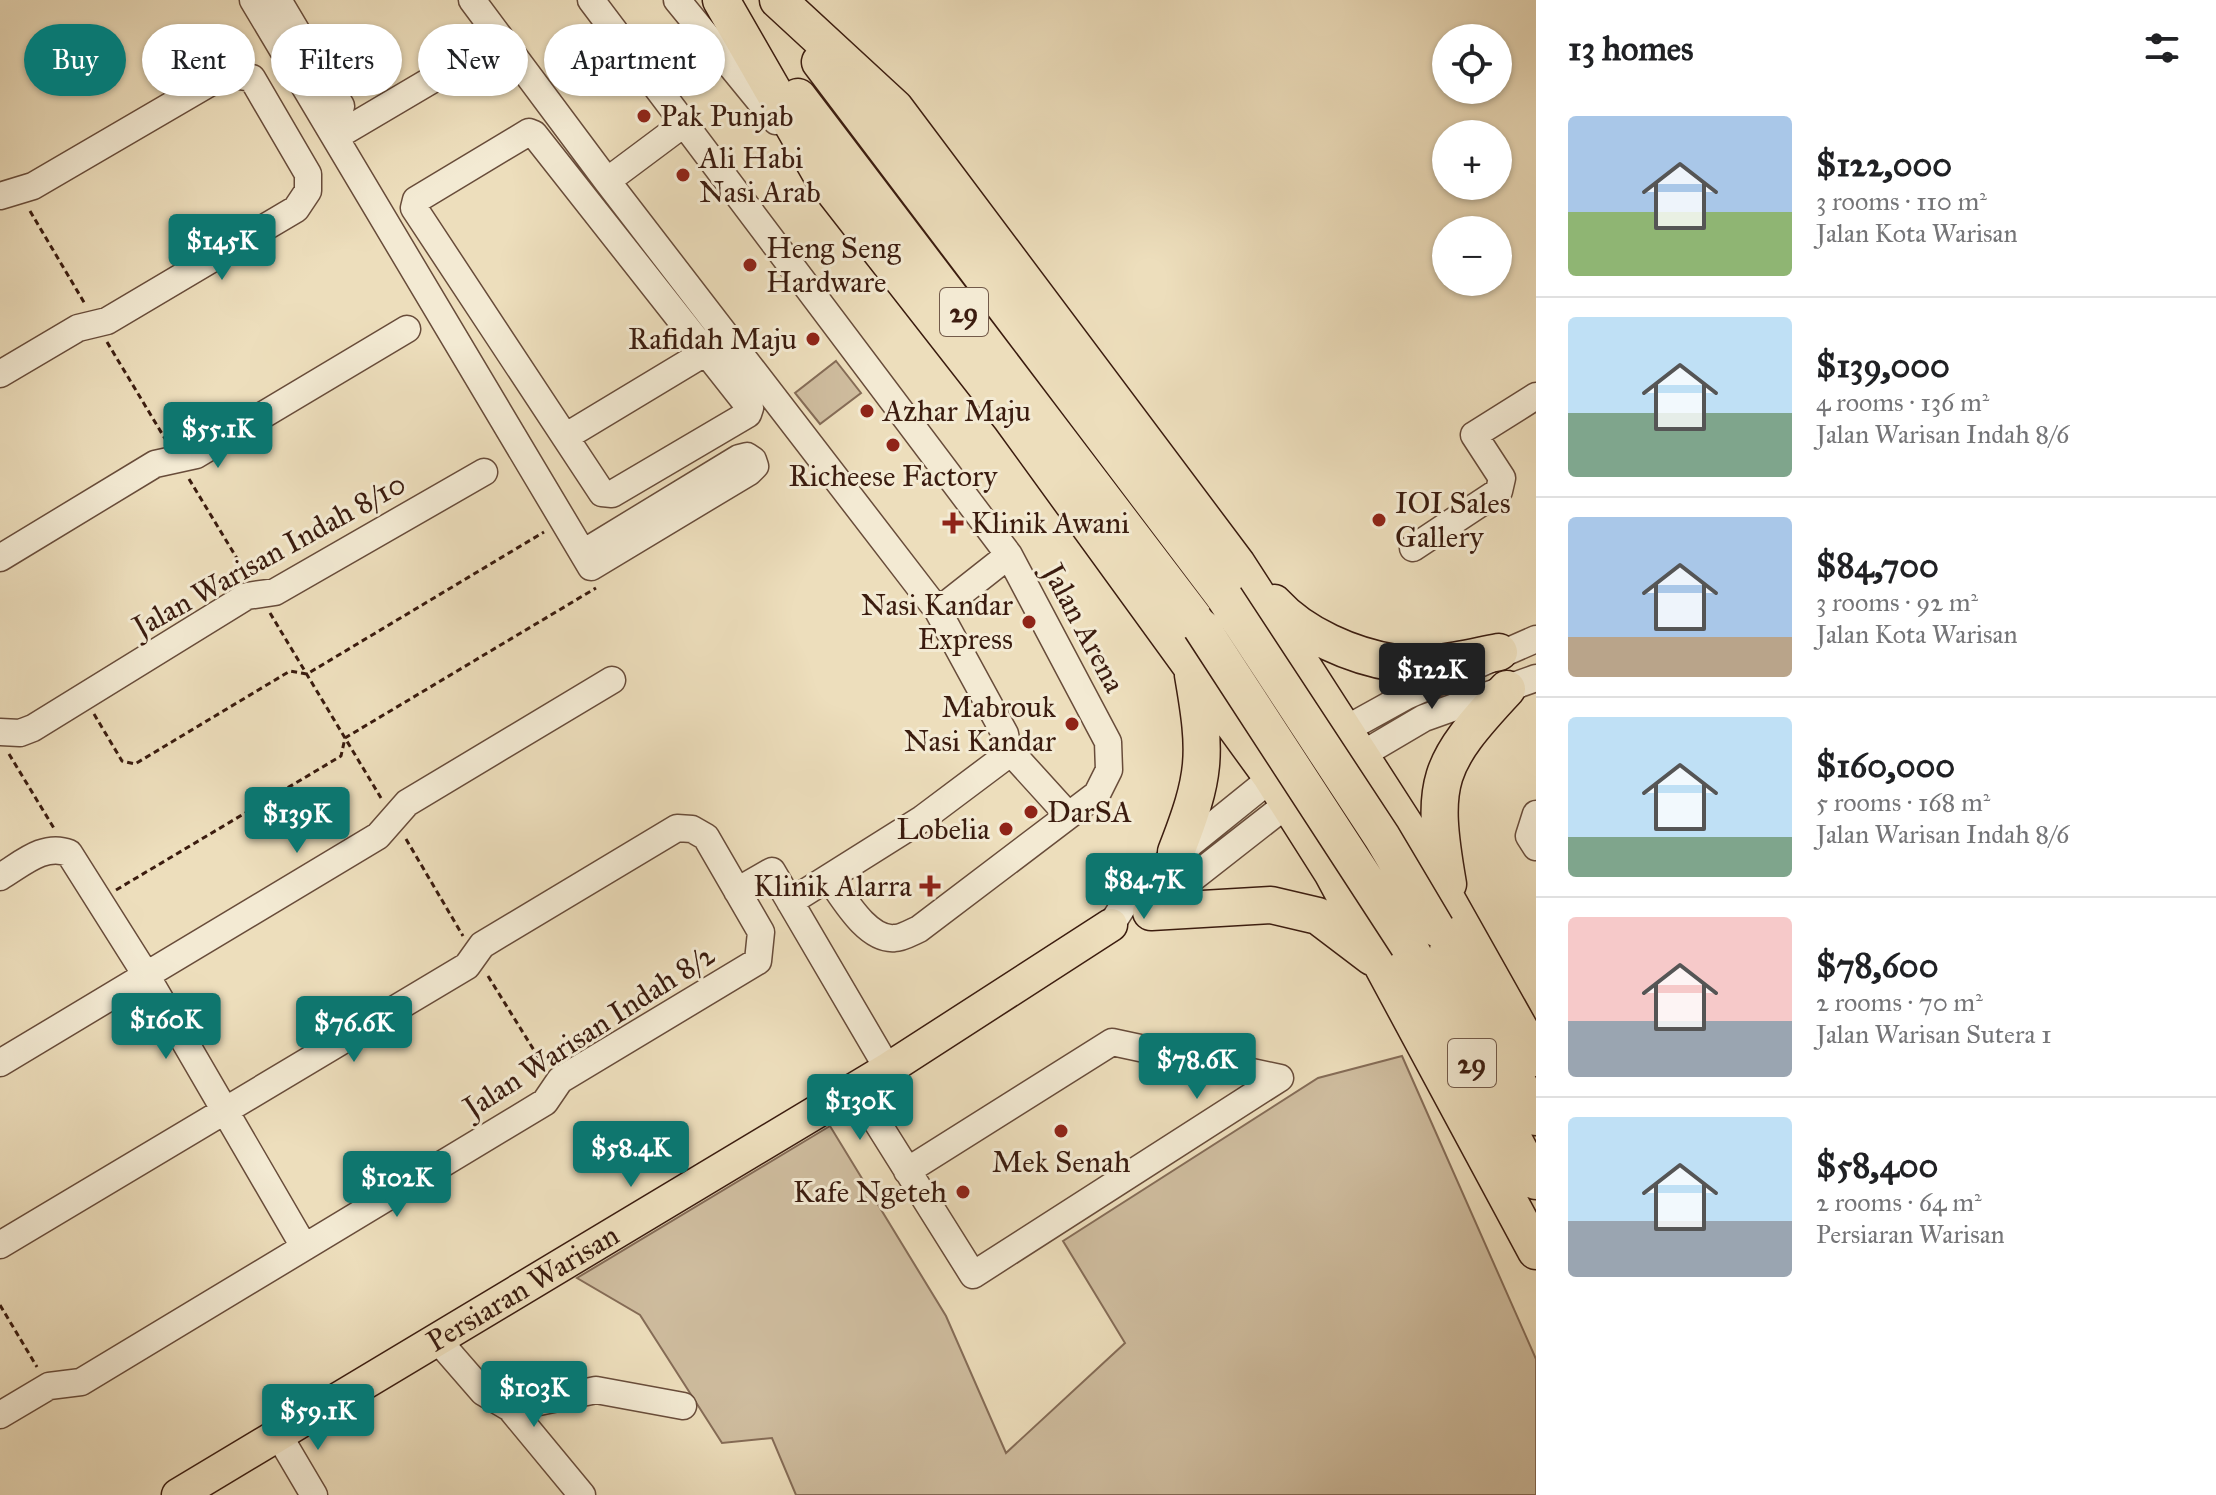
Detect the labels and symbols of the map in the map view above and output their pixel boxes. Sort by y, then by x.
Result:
place label: Pak Punjab [660,98,794,134]
marker: Pak Punjab [635,107,653,125]
place label: Ali Habi Nasi Arab [697,140,821,210]
marker: Ali Habi Nasi Arab [674,166,692,184]
pin: $145K [166,214,278,282]
place label: Heng Seng Hardware [766,230,902,300]
marker: Heng Seng Hardware [741,256,759,274]
road number: 29 [940,288,988,336]
place label: Rafidah Maju [628,321,797,357]
marker: Rafidah Maju [804,330,822,348]
place label: Azhar Maju [881,393,1031,429]
pin: $55.1K [153,402,283,470]
marker: Azhar Maju [858,402,876,420]
marker: Richeese Factory [884,436,902,454]
place label: Richeese Factory [789,458,998,494]
street label: Jalan Warisan Indah 8/10 [124,465,412,646]
place label: IOI Sales Gallery [1395,485,1511,555]
place label: Klinik Awani [971,505,1130,541]
marker: IOI Sales Gallery [1370,511,1388,529]
marker: Klinik Awani [942,512,964,534]
street label: Jalan Arena [1034,555,1133,699]
place label: Nasi Kandar Express [861,587,1014,657]
marker: Nasi Kandar Express [1020,613,1038,631]
pin: $122K [1376,643,1488,711]
place label: Mabrouk Nasi Kandar [904,689,1057,759]
marker: Mabrouk Nasi Kandar [1063,715,1081,733]
pin: $139K [241,787,353,855]
place label: DarSA [1047,794,1132,830]
marker: DarSA [1022,803,1040,821]
place label: Lobelia [896,811,990,847]
marker: Lobelia [997,820,1015,838]
pin: $84.7K [1079,853,1209,921]
place label: Klinik Alarra [753,868,912,904]
marker: Klinik Alarra [919,875,941,897]
street label: Jalan Warisan Indah 8/2 [454,936,721,1127]
pin: $160K [110,993,222,1061]
pin: $76.6K [289,996,419,1064]
pin: $78.6K [1132,1033,1262,1101]
road number: 29 [1448,1039,1496,1087]
pin: $130K [804,1074,916,1142]
pin: $58.4K [566,1121,696,1189]
marker: Mek Senah [1052,1122,1070,1140]
place label: Mek Senah [992,1144,1131,1180]
pin: $102K [341,1151,453,1219]
place label: Kafe Ngeteh [793,1174,947,1210]
marker: Kafe Ngeteh [954,1183,972,1201]
street label: Persiaran Warisan [420,1217,625,1360]
pin: $103K [478,1361,590,1429]
pin: $59.1K [253,1384,383,1452]

